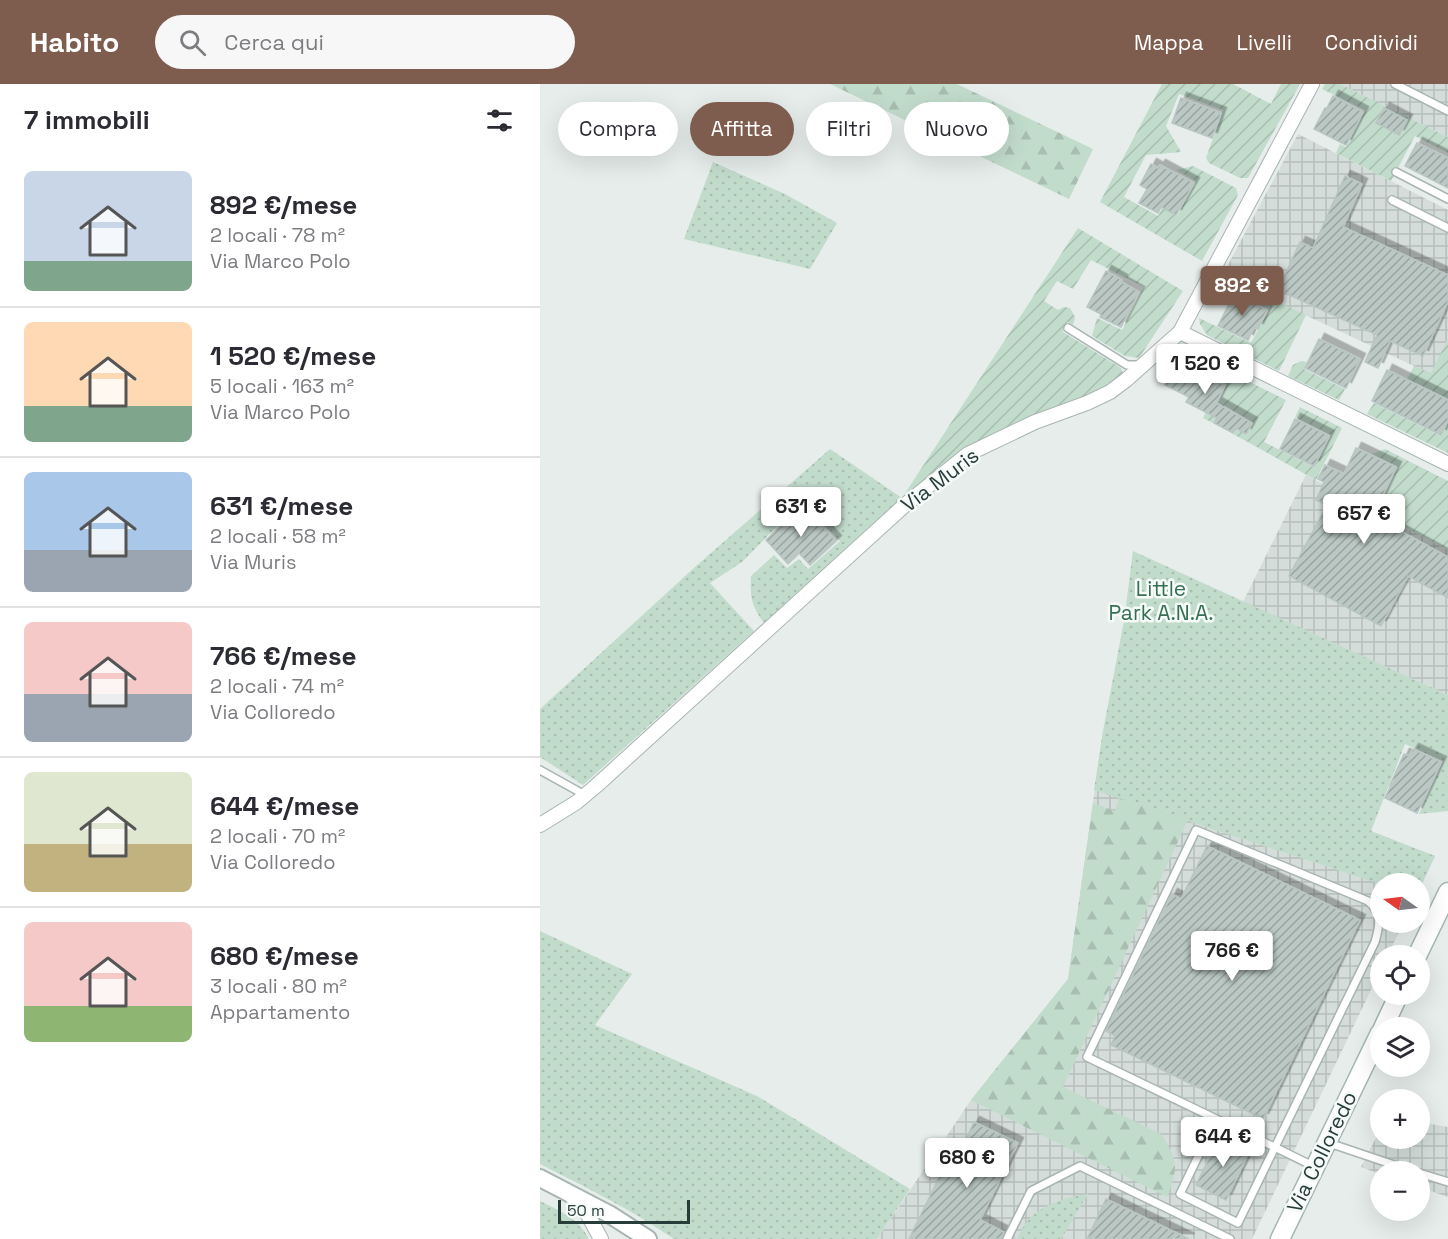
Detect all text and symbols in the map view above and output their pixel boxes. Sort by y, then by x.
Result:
search box [155,15,575,69]
text: Habito [30,24,119,60]
icon: search [176,26,209,59]
text: Cerca qui [224,28,324,56]
text: Mappa [1134,29,1203,56]
text: Livelli [1236,29,1292,56]
text: Condividi [1325,29,1418,56]
chip: Compra [558,102,678,156]
chip: Affitta [690,102,794,156]
chip: Filtri [806,102,892,156]
chip: Nuovo [904,102,1009,156]
text: 7 immobili [24,103,150,137]
icon: filters [483,104,516,137]
text: 892 €/mese [210,188,357,222]
icon: home [72,195,144,267]
text: 2 locali · 78 m² [210,222,345,248]
text: Via Marco Polo [210,248,351,274]
pin: 892 € [1200,266,1284,317]
text: 892 € [1215,272,1269,298]
text: 1 520 €/mese [210,339,376,373]
pin: 1 520 € [1150,344,1260,395]
icon: home [72,346,144,418]
text: 1 520 € [1170,350,1240,376]
text: 5 locali · 163 m² [210,373,354,399]
text: Via Marco Polo [210,399,351,425]
street label: Via Muris [895,442,984,518]
pin: 631 € [759,487,843,538]
text: 631 €/mese [210,489,353,523]
text: 631 € [775,493,827,519]
pin: 657 € [1322,494,1406,545]
icon: home [72,496,144,568]
text: 657 € [1337,500,1391,526]
text: 2 locali · 58 m² [210,523,346,549]
text: Via Muris [210,549,296,575]
park label: Little Park A.N.A. [1108,575,1214,626]
text: 766 €/mese [210,639,357,673]
icon: home [72,646,144,718]
text: 2 locali · 74 m² [210,673,344,699]
text: Via Colloredo [210,699,336,725]
text: 644 €/mese [210,789,359,823]
icon: home [72,796,144,868]
text: 2 locali · 70 m² [210,823,345,849]
text: Via Colloredo [210,849,336,875]
north arrow [1370,873,1430,933]
map controls [1370,873,1430,1221]
pin: 766 € [1190,931,1274,982]
text: 766 € [1205,937,1259,963]
text: 680 €/mese [210,939,359,973]
button: locate [1370,945,1430,1005]
icon: home [72,946,144,1018]
text: 3 locali · 80 m² [210,973,347,999]
text: Appartamento [210,999,350,1025]
button: layers [1370,1017,1430,1077]
street label: Via Colloredo [1281,1087,1363,1217]
button: + [1370,1089,1430,1149]
pin: 644 € [1181,1117,1265,1168]
text: 644 € [1195,1123,1251,1149]
pin: 680 € [925,1138,1009,1189]
text: 680 € [939,1144,995,1170]
button: − [1370,1161,1430,1221]
scale bar [558,1197,690,1224]
text: 50 m [567,1200,605,1221]

